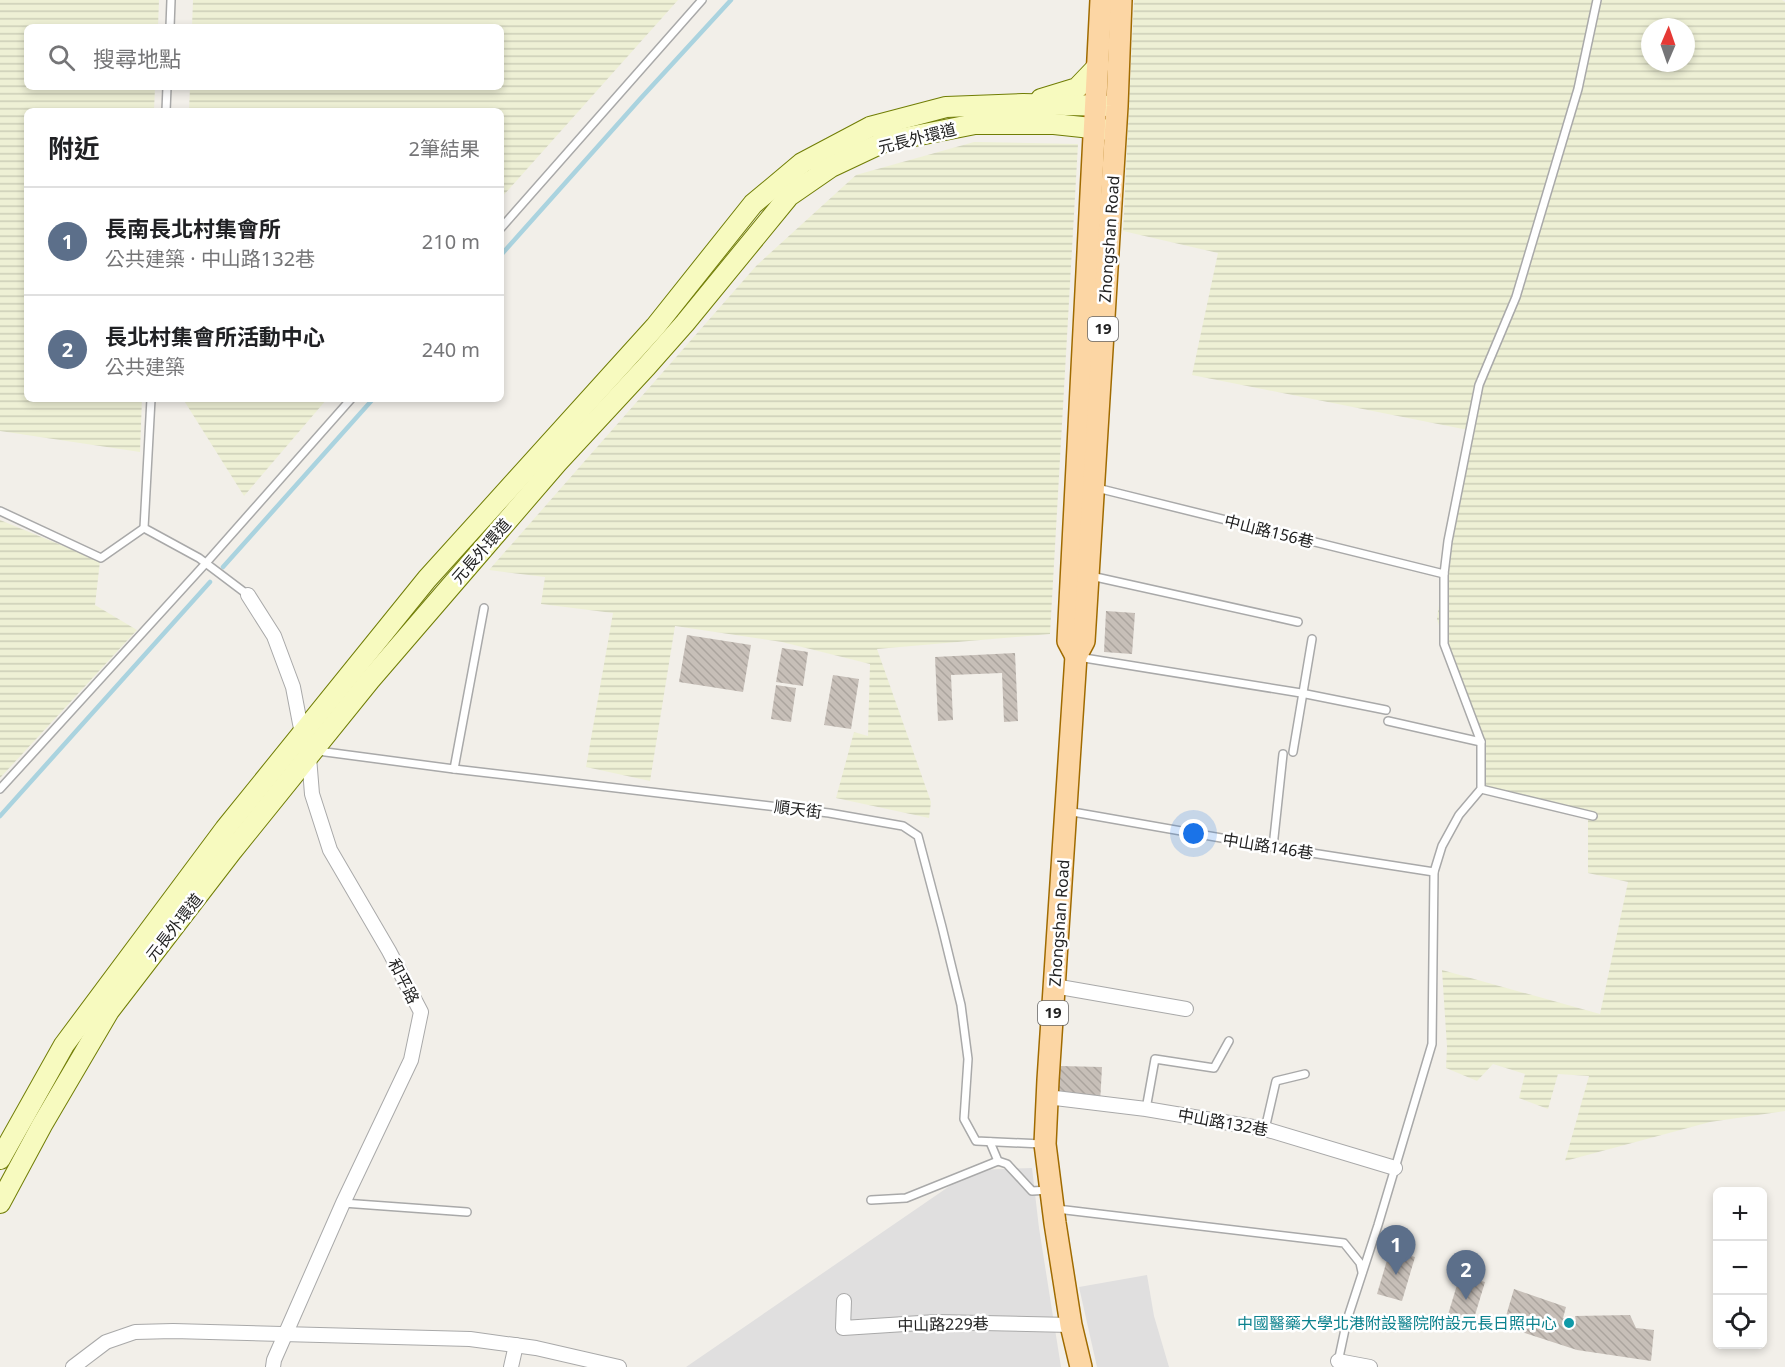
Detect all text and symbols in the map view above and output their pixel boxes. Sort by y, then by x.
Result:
north arrow [1641,18,1695,72]
search box [24,24,504,90]
icon: search [45,41,78,74]
text: 搜尋地點 [93,43,181,73]
street label: 元長外環道 [876,118,958,158]
text: 附近 [48,130,100,166]
text: 2筆結果 [409,135,480,162]
street label: Zhongshan Road [1094,175,1124,303]
text: 長南長北村集會所 [105,213,281,243]
text: 1 [62,228,73,255]
text: 210 m [422,228,480,255]
text: 公共建築 · 中山路132巷 [105,245,315,272]
road number: 19 [1088,317,1118,341]
text: 長北村集會所活動中心 [105,321,325,351]
text: 2 [62,336,73,363]
text: 240 m [422,336,480,363]
text: 公共建築 [105,353,185,380]
street label: 中山路156巷 [1222,509,1316,553]
street label: 元長外環道 [446,514,516,588]
street label: 順天街 [773,795,823,823]
your location [1179,819,1208,848]
street label: 中山路146巷 [1221,828,1315,864]
street label: Zhongshan Road [1044,859,1074,987]
street label: 元長外環道 [141,889,207,965]
street label: 和平路 [383,955,425,1007]
road number: 19 [1038,1001,1068,1025]
street label: 中山路132巷 [1176,1103,1270,1141]
map controls [1713,1187,1767,1349]
button: + [1713,1187,1767,1241]
pin: 1 [1376,1226,1416,1275]
button: − [1713,1241,1767,1295]
pin: 2 [1446,1250,1486,1300]
button: locate [1713,1295,1767,1349]
street label: 中山路229巷 [897,1312,989,1336]
place label: 中國醫藥大學北港附設醫院附設元長日照中心 [1237,1312,1557,1334]
marker: 中國醫藥大學北港附設醫院附設元長日照中心 [1562,1316,1576,1330]

